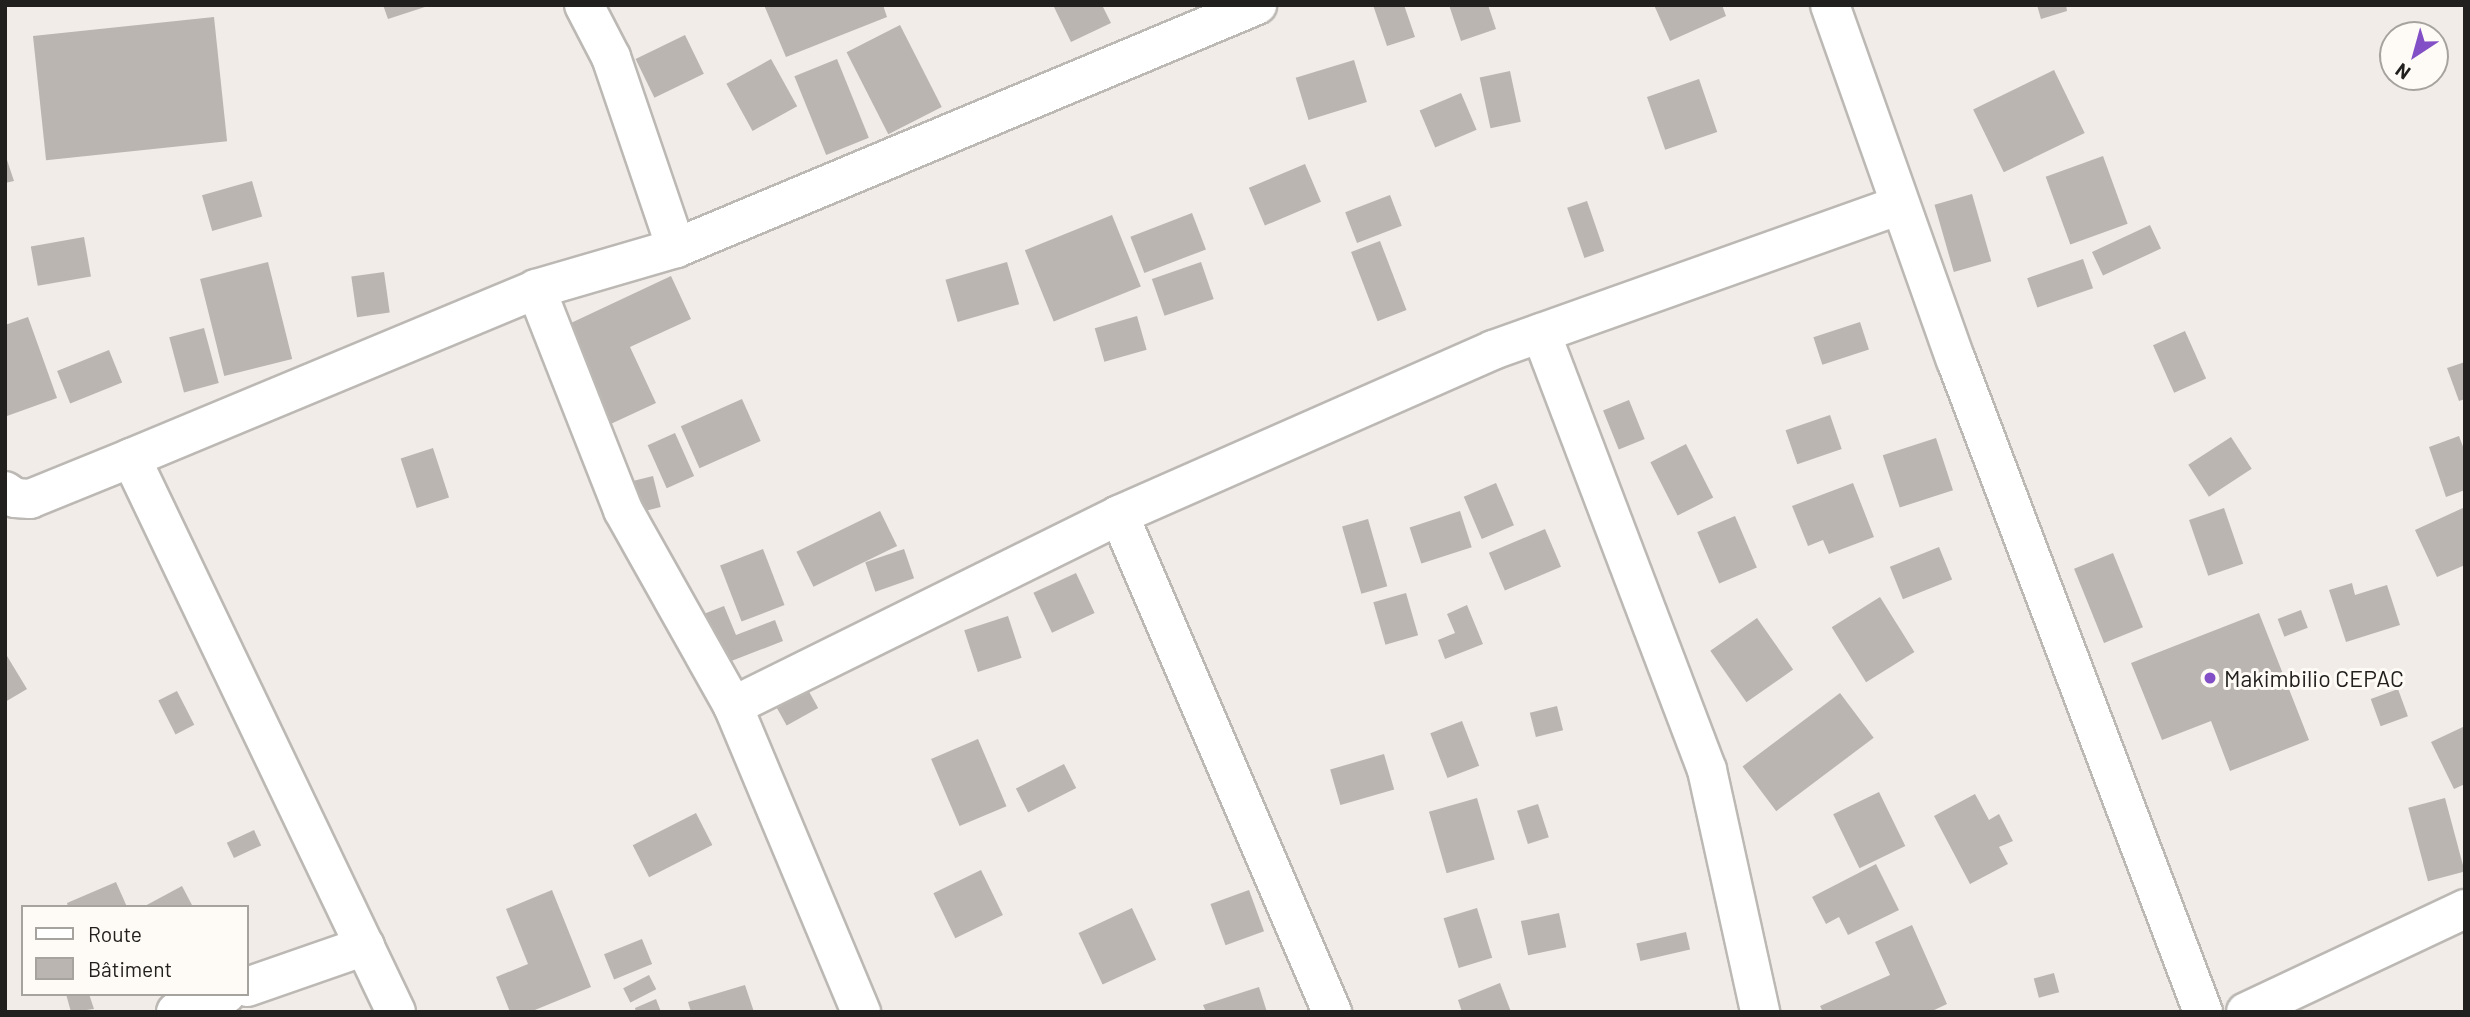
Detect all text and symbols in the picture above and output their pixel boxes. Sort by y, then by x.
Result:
north arrow [2379,21,2449,91]
text: N [2391,59,2414,85]
place label: Makimbilio CEPAC [2224,664,2404,692]
marker: Makimbilio CEPAC [2202,670,2218,686]
legend [21,905,248,996]
text: Route [88,921,142,946]
text: Bâtiment [88,956,172,981]

